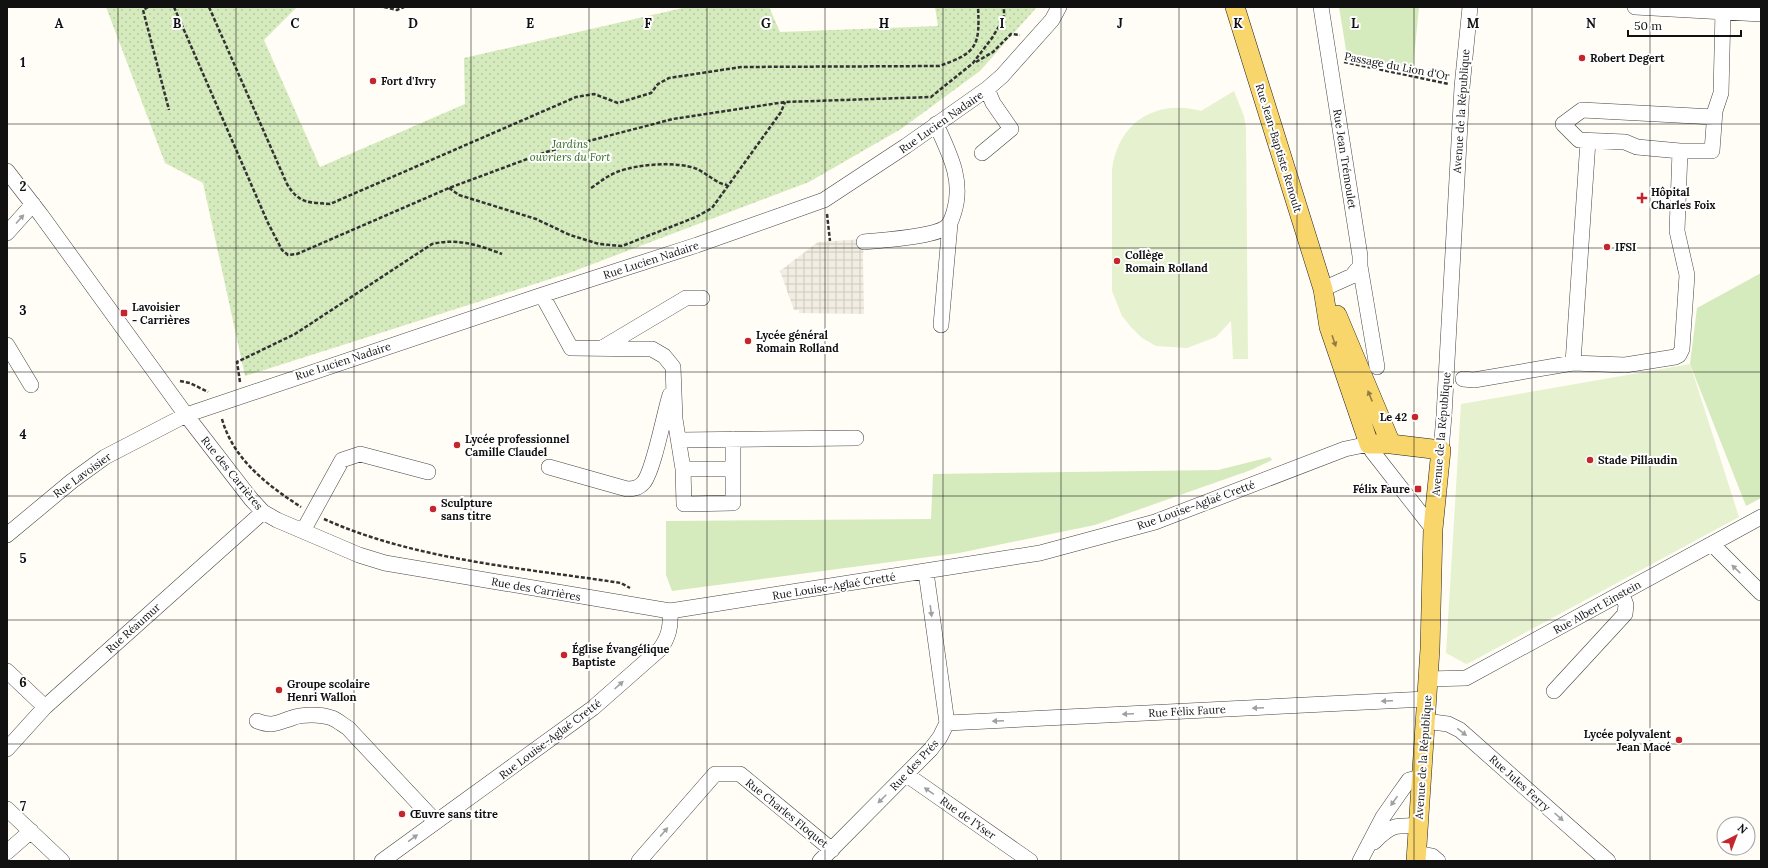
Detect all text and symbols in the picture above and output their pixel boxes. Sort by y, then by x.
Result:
scale bar [1628,12,1741,38]
text: A [55,15,64,32]
text: B [173,15,182,32]
text: C [291,15,300,32]
text: D [408,15,418,32]
text: E [526,15,534,32]
text: F [644,15,652,32]
text: G [761,15,771,32]
text: H [879,15,889,32]
text: I [999,15,1005,32]
text: J [1117,15,1123,32]
text: K [1233,15,1243,32]
text: L [1351,15,1359,32]
text: M [1467,15,1480,32]
text: N [1586,15,1596,32]
text: 50 m [1634,18,1662,33]
street label: Avenue de la République [1450,48,1472,175]
street label: Passage du Lion d'Or [1343,49,1451,83]
place label: Robert Degert [1590,51,1665,65]
marker: Robert Degert [1577,53,1587,63]
text: 1 [20,54,26,71]
place label: Fort d'Ivry [381,74,437,88]
marker: Fort d'Ivry [368,76,378,86]
street label: Rue Jean-Baptiste Renoult [1253,82,1306,215]
street label: Rue Lucien Nadaire [896,88,986,156]
street label: Rue Jean Trémoulet [1330,108,1360,211]
park label: Jardins ouvriers du Fort [530,137,610,164]
text: 2 [20,178,27,195]
place label: Hôpital Charles Foix [1651,185,1716,212]
marker: Hôpital Charles Foix [1636,192,1648,204]
one-way arrow [15,214,25,224]
street label: Rue Lucien Nadaire [601,238,701,282]
place label: IFSI [1615,240,1636,254]
marker: IFSI [1602,242,1612,252]
place label: Collège Romain Rolland [1125,248,1208,275]
marker: Collège Romain Rolland [1112,256,1122,266]
place label: Lavoisier - Carrières [132,300,190,327]
text: 3 [19,302,27,319]
marker: Lavoisier - Carrières [119,308,129,318]
place label: Lycée général Romain Rolland [756,328,839,355]
one-way arrow [1331,335,1337,347]
marker: Lycée général Romain Rolland [743,336,753,346]
street label: Rue Lucien Nadaire [293,339,393,383]
street label: Avenue de la République [1429,371,1453,498]
one-way arrow [1367,389,1373,401]
place label: Le 42 [1380,410,1407,424]
marker: Le 42 [1410,412,1420,422]
text: 4 [19,426,27,443]
place label: Lycée professionnel Camille Claudel [465,432,570,459]
street label: Rue des Carrières [198,433,266,513]
marker: Lycée professionnel Camille Claudel [452,440,462,450]
street label: Rue Lavoisier [50,449,114,501]
place label: Stade Pillaudin [1598,453,1677,467]
marker: Stade Pillaudin [1585,455,1595,465]
street label: Rue Louise-Aglaé Cretté [1135,477,1257,533]
place label: Félix Faure [1353,482,1410,496]
marker: Félix Faure [1413,484,1423,494]
place label: Sculpture sans titre [441,496,493,523]
marker: Sculpture sans titre [428,504,438,514]
text: 5 [19,550,27,567]
one-way arrow [1731,564,1741,574]
street label: Rue Louise-Aglaé Cretté [771,569,897,603]
street label: Rue des Carrières [490,574,582,604]
street label: Rue Albert Einstein [1551,577,1644,637]
street label: Rue Réaumur [103,600,163,656]
one-way arrow [928,605,934,617]
place label: Église Évangélique Baptiste [572,642,669,669]
marker: Église Évangélique Baptiste [559,650,569,660]
text: 6 [19,674,27,691]
place label: Groupe scolaire Henri Wallon [287,677,370,704]
one-way arrow [613,681,624,690]
marker: Groupe scolaire Henri Wallon [274,685,284,695]
street label: Avenue de la République [1412,694,1434,821]
street label: Rue Louise-Aglaé Cretté [496,696,604,782]
one-way arrow [1381,698,1393,705]
street label: Rue Félix Faure [1148,702,1226,720]
one-way arrow [1252,704,1264,711]
one-way arrow [1122,711,1134,718]
one-way arrow [991,718,1004,724]
one-way arrow [1456,727,1467,736]
place label: Lycée polyvalent Jean Macé [1584,727,1671,754]
marker: Lycée polyvalent Jean Macé [1674,735,1684,745]
street label: Rue des Prés [887,736,941,794]
street label: Rue Jules Ferry [1487,752,1554,814]
street label: Rue Charles Floquet [743,775,832,851]
one-way arrow [924,787,934,795]
one-way arrow [877,794,887,804]
street label: Rue de l'Yser [937,794,999,843]
one-way arrow [1390,796,1398,807]
text: 7 [20,798,26,815]
place label: Œuvre sans titre [410,807,498,821]
marker: Œuvre sans titre [397,809,407,819]
one-way arrow [1554,813,1564,822]
north arrow [1716,816,1756,856]
text: N [1735,821,1751,837]
one-way arrow [660,826,669,837]
one-way arrow [408,834,419,842]

